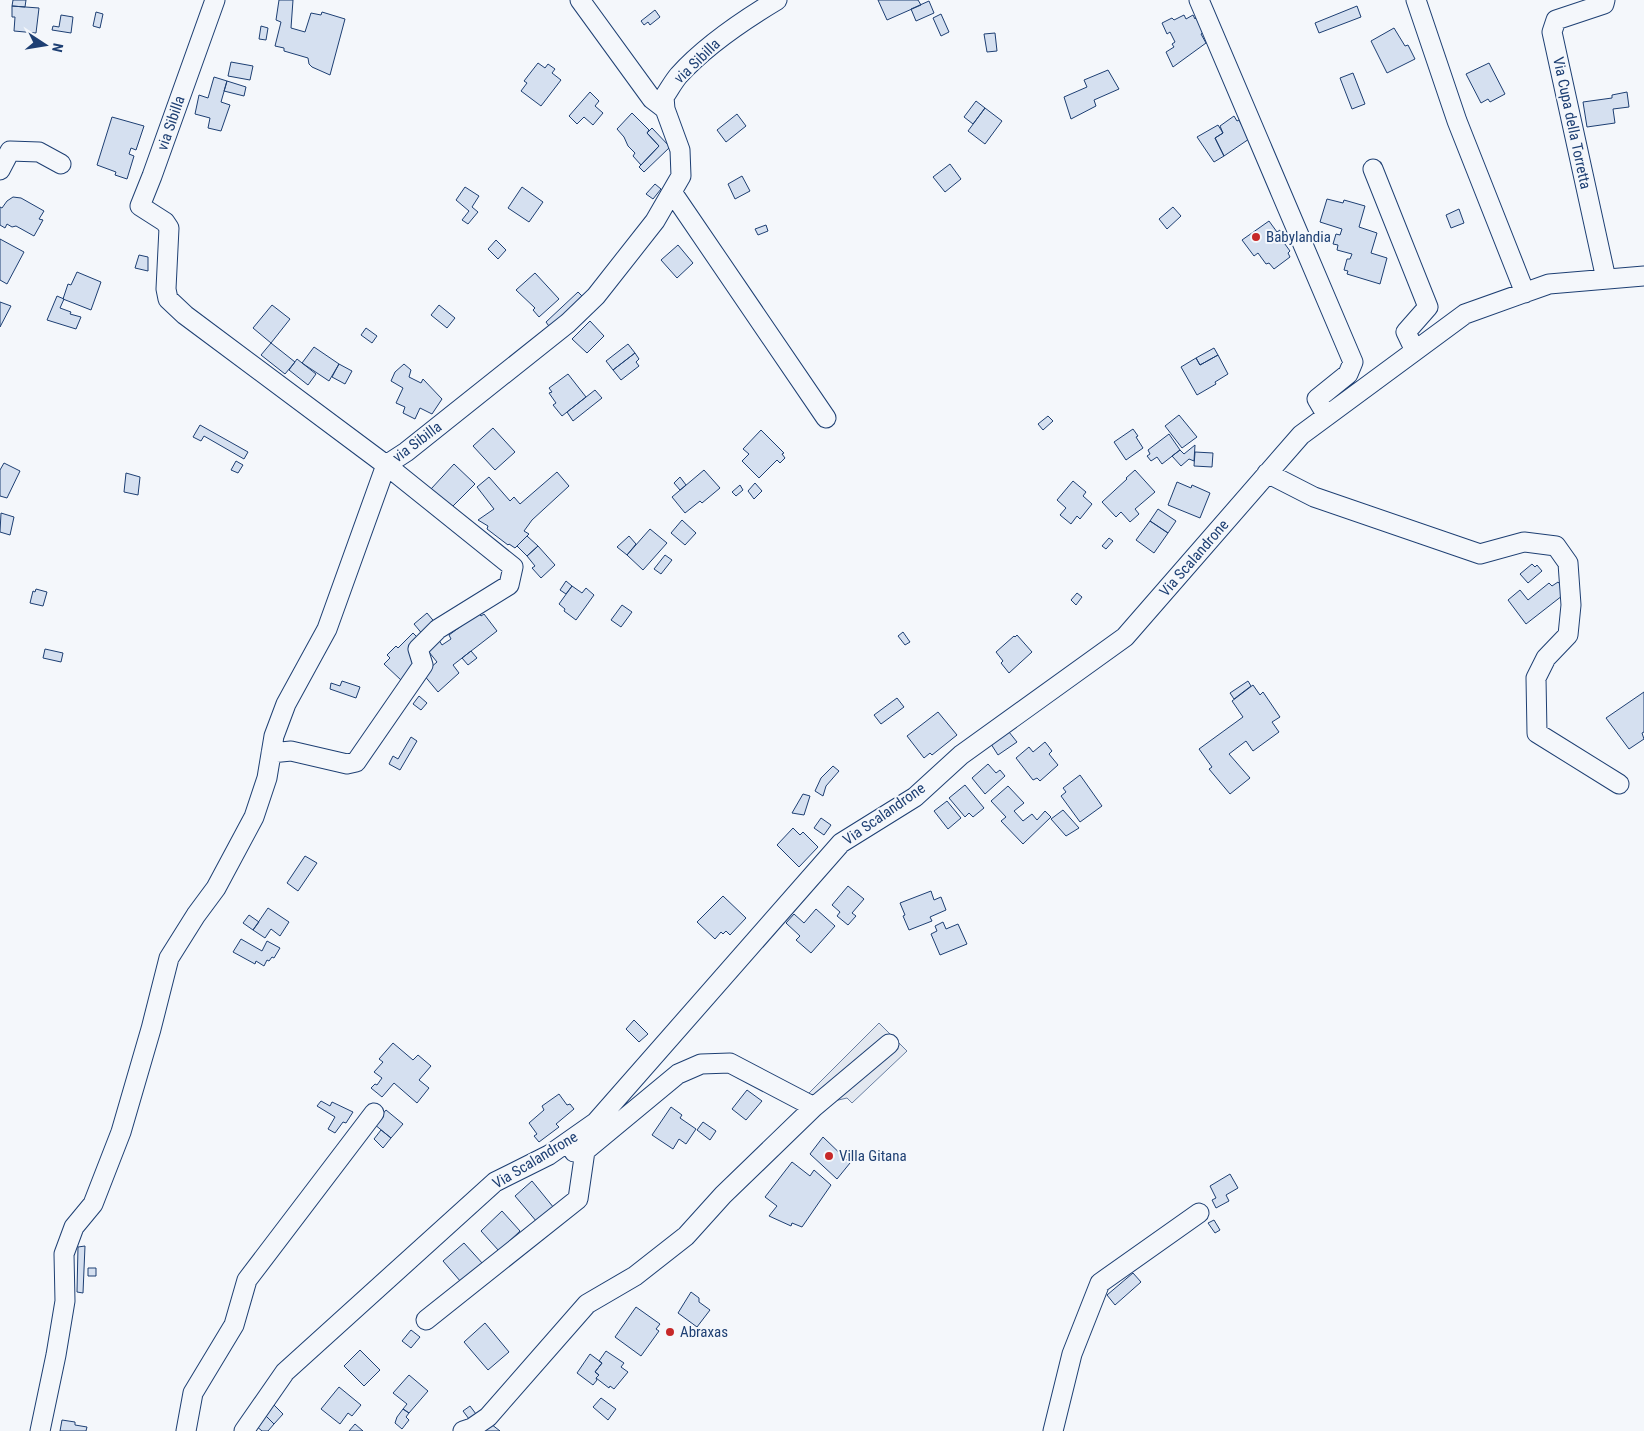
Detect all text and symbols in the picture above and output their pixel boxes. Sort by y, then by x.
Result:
north arrow [20,20,70,70]
street label: via Sibilla [670,35,724,87]
text: N [49,42,66,54]
street label: Via Cupa della Torretta [1549,55,1595,191]
street label: via Sibilla [153,93,189,153]
place label: Babylandia [1266,228,1331,246]
marker: Babylandia [1250,231,1262,243]
street label: via Sibilla [389,418,445,466]
street label: Via Scalandrone [1156,516,1232,600]
street label: Via Scalandrone [840,779,928,849]
street label: Via Scalandrone [489,1128,581,1192]
place label: Villa Gitana [839,1147,907,1165]
marker: Villa Gitana [823,1150,835,1162]
place label: Abraxas [680,1323,728,1341]
marker: Abraxas [664,1326,676,1338]

